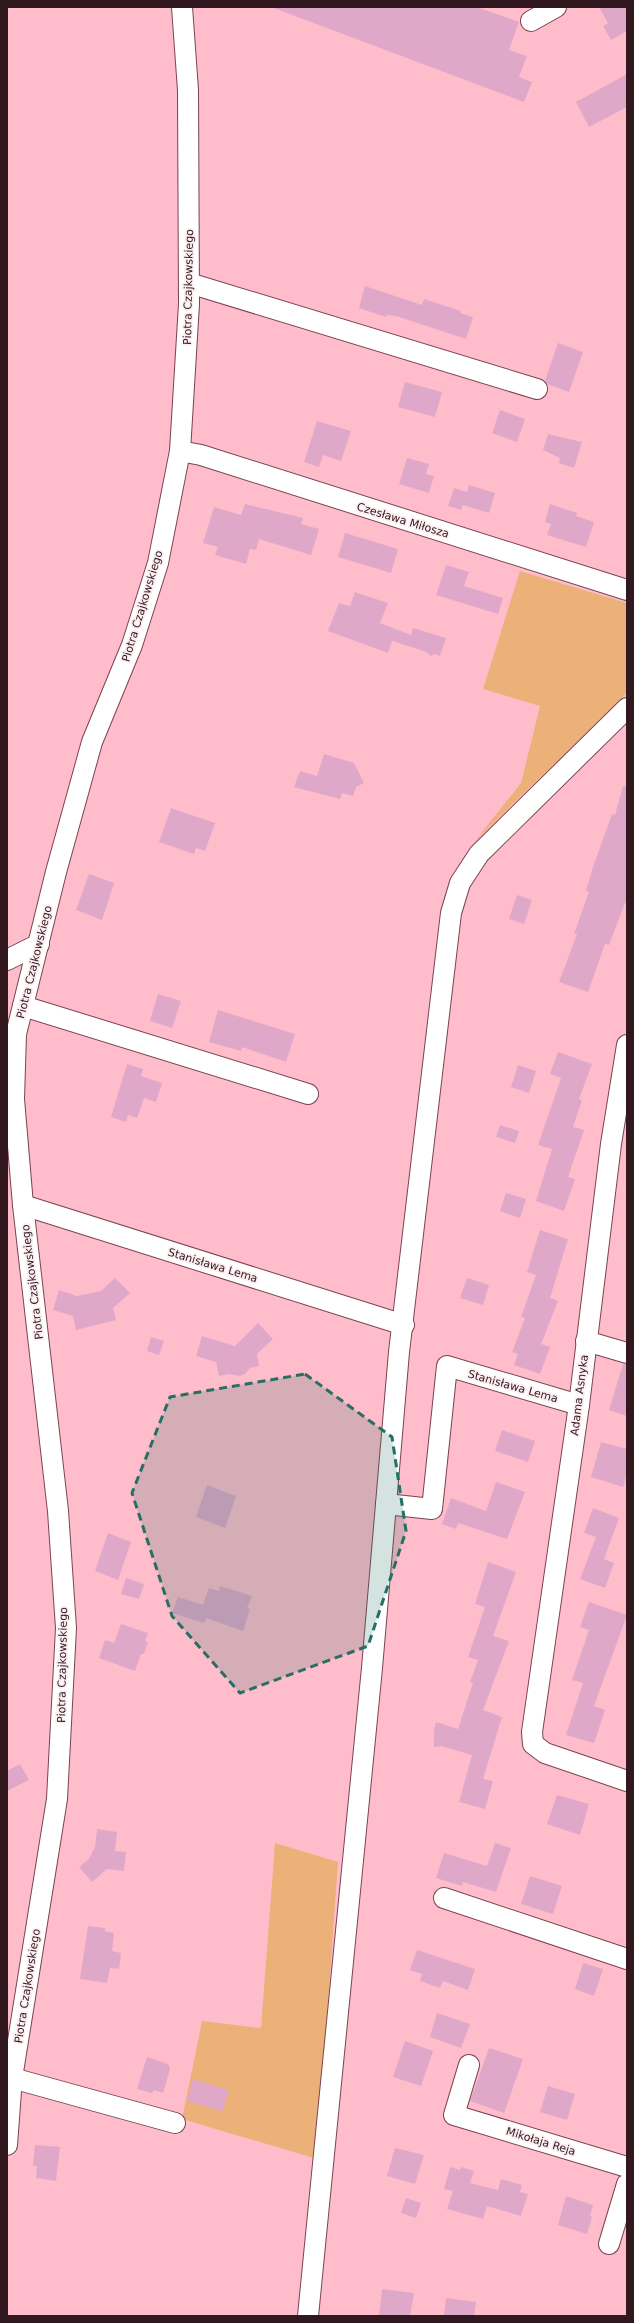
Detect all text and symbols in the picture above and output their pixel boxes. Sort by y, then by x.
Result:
street label: Piotra Czajkowskiego [181,229,196,345]
street label: Czesława Miłosza [355,500,451,541]
street label: Piotra Czajkowskiego [119,549,166,663]
street label: Piotra Czajkowskiego [14,904,55,1020]
street label: Piotra Czajkowskiego [19,1223,46,1340]
street label: Stanisława Lema [166,1246,259,1285]
street label: Adama Asnyka [568,1354,591,1436]
street label: Stanisława Lema [466,1367,559,1406]
street label: Piotra Czajkowskiego [55,1607,70,1723]
street label: Piotra Czajkowskiego [12,1928,43,2044]
street label: Mikołaja Reja [504,2125,577,2158]

